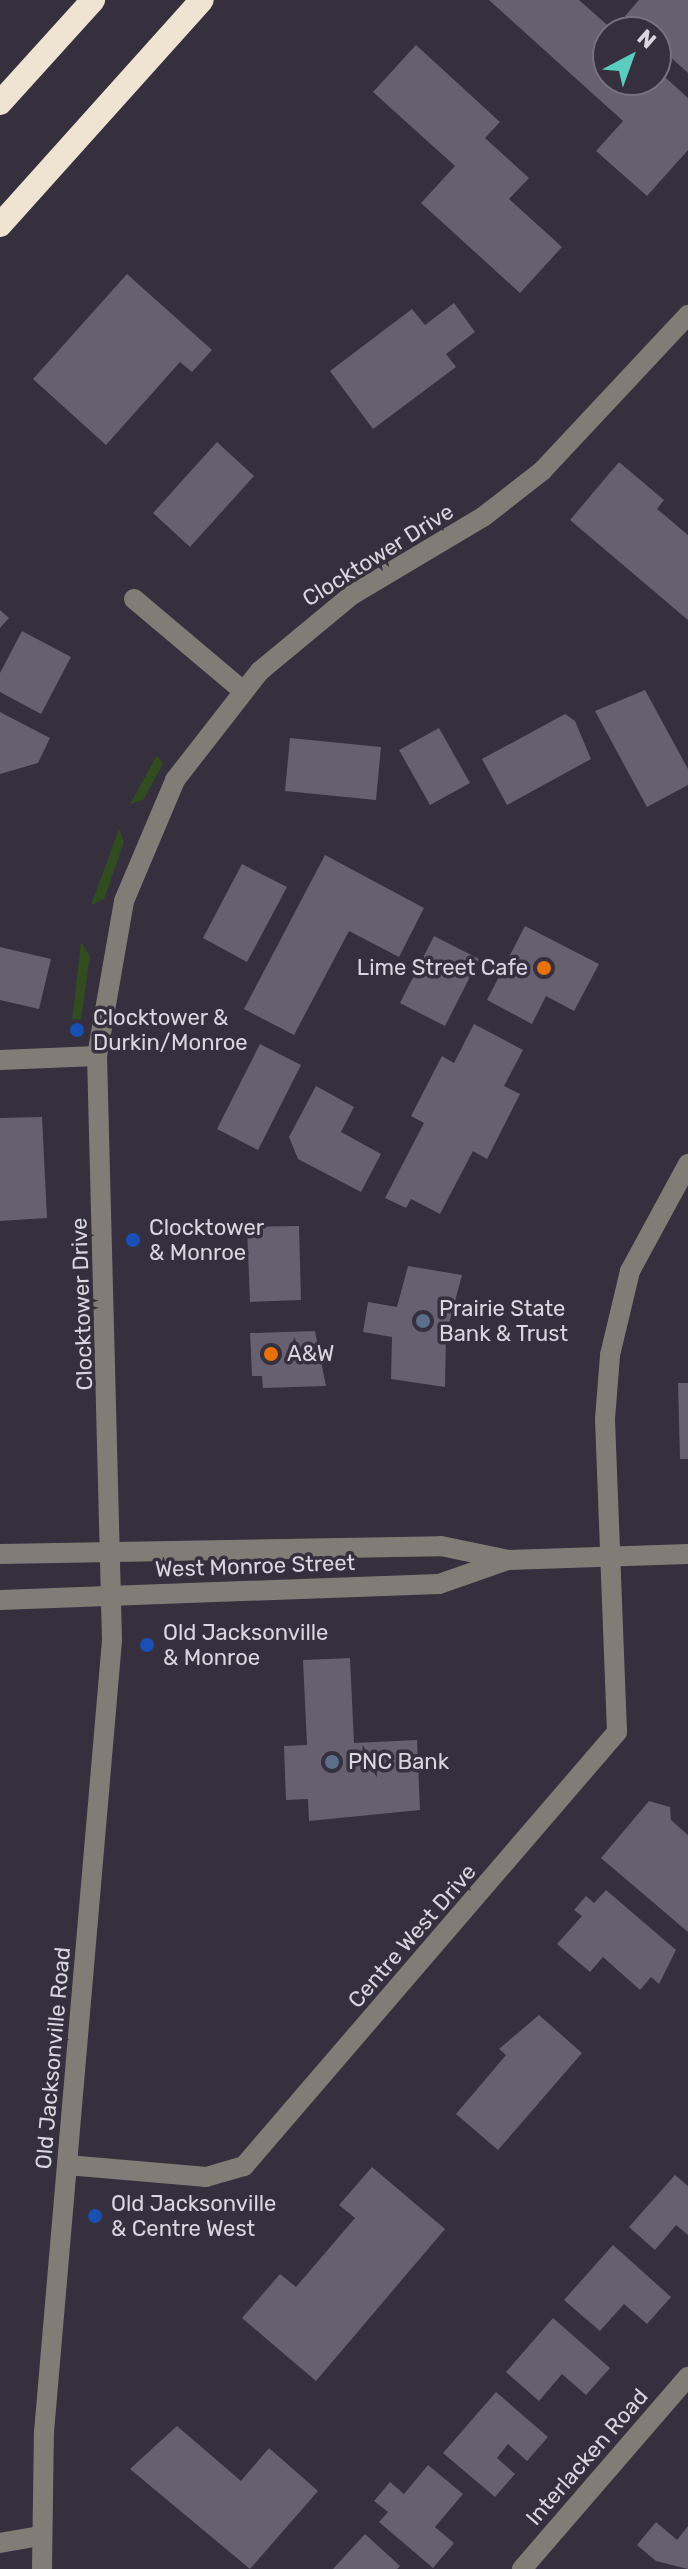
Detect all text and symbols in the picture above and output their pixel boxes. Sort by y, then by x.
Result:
north arrow [592,16,672,96]
text: N [632,24,662,54]
street label: Clocktower Drive [297,498,459,612]
place label: Lime Street Cafe [357,955,528,981]
marker: Lime Street Cafe [535,959,553,977]
place label: Clocktower & Durkin/Monroe [93,1004,248,1056]
marker: Clocktower & Durkin/Monroe [68,1021,86,1039]
place label: Clocktower & Monroe [149,1214,264,1266]
street label: Clocktower Drive [66,1217,98,1391]
marker: Clocktower & Monroe [124,1231,142,1249]
place label: Prairie State Bank & Trust [439,1295,569,1346]
marker: Prairie State Bank & Trust [414,1312,432,1330]
place label: A&W [287,1341,334,1367]
marker: A&W [262,1345,280,1363]
street label: West Monroe Street [155,1549,355,1583]
place label: Old Jacksonville & Monroe [163,1619,328,1670]
marker: Old Jacksonville & Monroe [138,1636,156,1654]
place label: PNC Bank [348,1749,449,1775]
marker: PNC Bank [323,1753,341,1771]
street label: Centre West Drive [342,1859,482,2013]
street label: Old Jacksonville Road [30,1946,76,2170]
place label: Old Jacksonville & Centre West [111,2190,276,2242]
marker: Old Jacksonville & Centre West [86,2207,104,2225]
street label: Interlacken Road [521,2383,653,2531]

